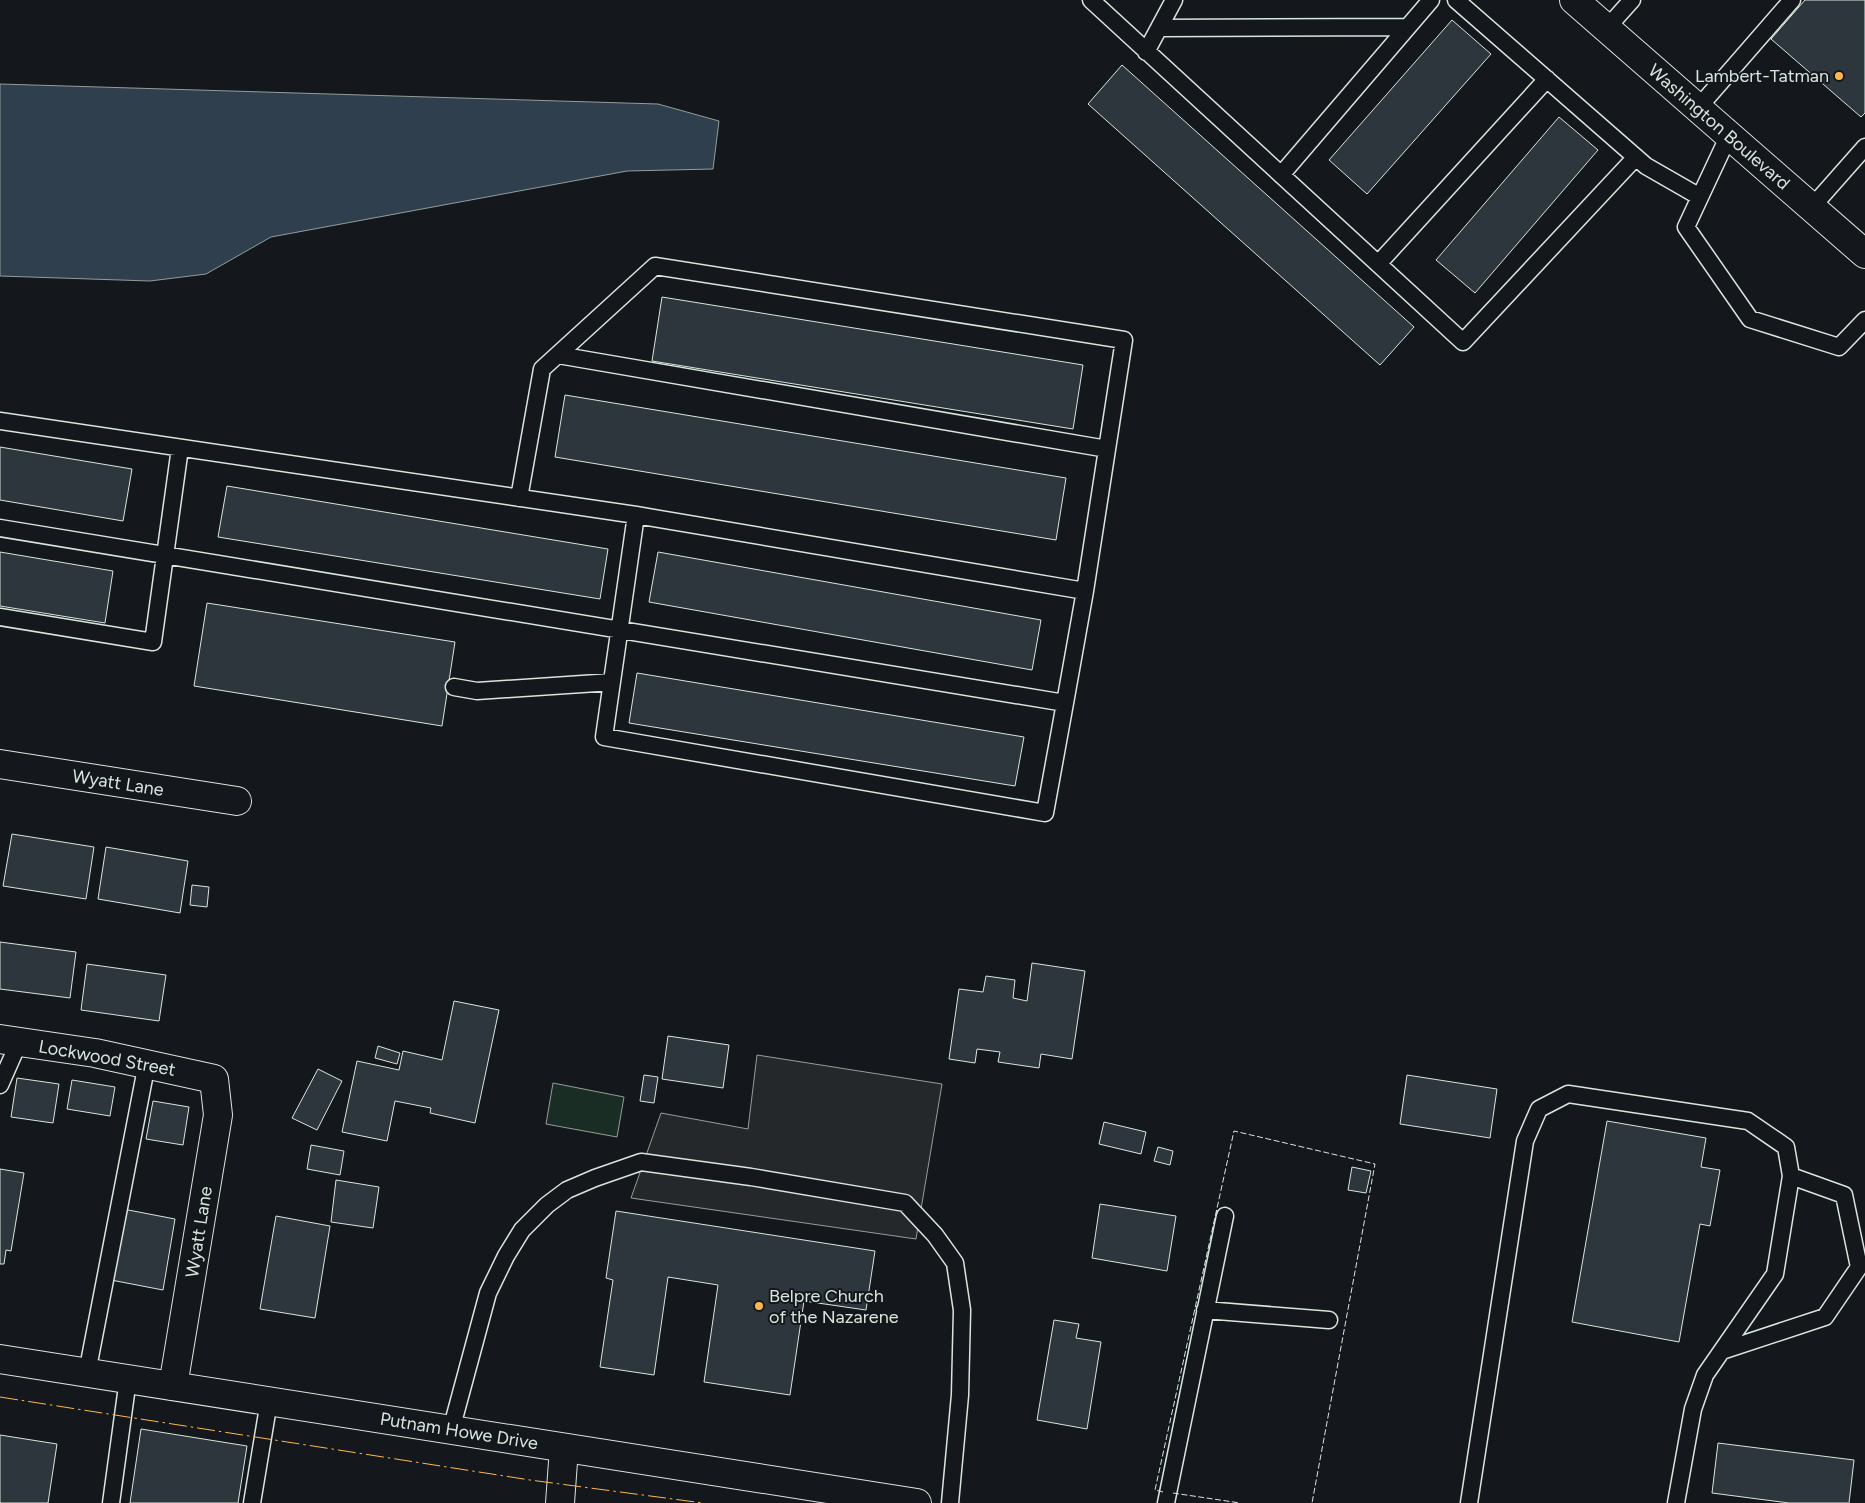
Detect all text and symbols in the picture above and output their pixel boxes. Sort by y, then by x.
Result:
street label: Washington Boulevard [1644,59,1794,195]
place label: Lambert-Tatman [1695,65,1829,87]
marker: Lambert-Tatman [1833,70,1845,82]
street label: Wyatt Lane [71,765,165,801]
street label: Lockwood Street [37,1035,177,1081]
street label: Wyatt Lane [181,1185,217,1279]
place label: Belpre Church of the Nazarene [769,1285,899,1328]
marker: Belpre Church of the Nazarene [753,1300,765,1312]
street label: Putnam Howe Drive [378,1408,540,1454]

